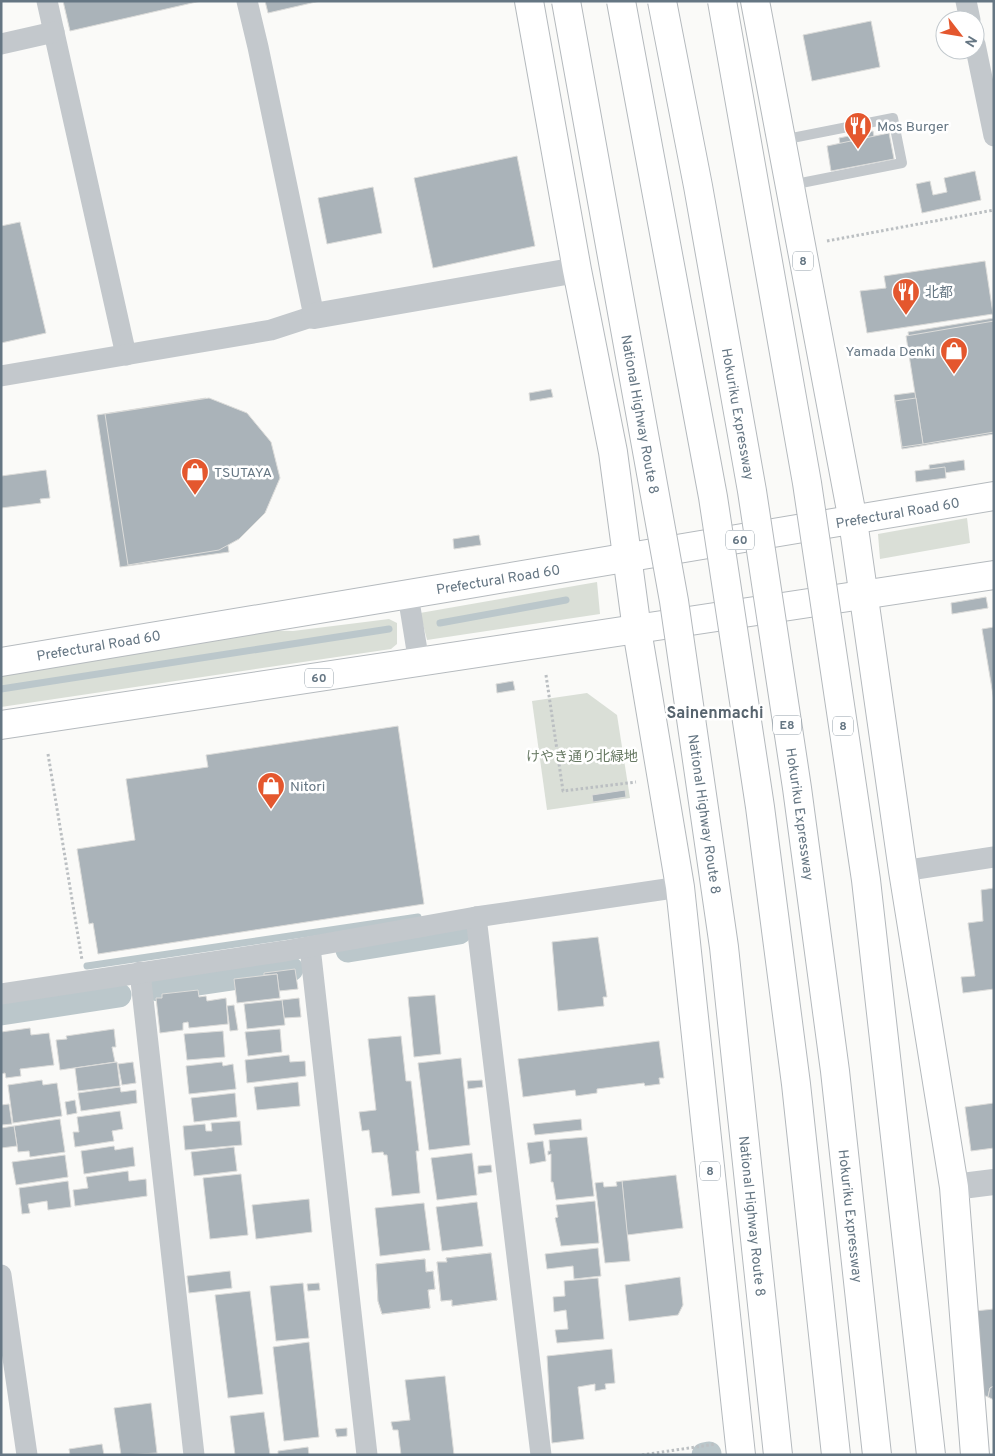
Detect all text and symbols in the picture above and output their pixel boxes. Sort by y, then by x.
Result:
north arrow [935,10,985,60]
text: N [960,32,980,50]
restaurant icon: Mos Burger [843,111,873,150]
place label: Mos Burger [877,119,950,136]
road number: 8 [793,252,813,270]
restaurant icon: 北都 [891,277,921,316]
place label: 北都 [925,284,953,302]
street label: National Highway Route 8 [616,334,662,496]
shop icon: Yamada Denki [939,336,969,375]
place label: Yamada Denki [845,344,935,361]
street label: Hokuriku Expressway [717,347,757,482]
shop icon: TSUTAYA [180,457,210,496]
place label: TSUTAYA [214,465,272,482]
street label: Prefectural Road 60 [834,495,961,533]
road number: 60 [726,530,754,550]
street label: Prefectural Road 60 [435,562,562,599]
street label: Prefectural Road 60 [35,628,162,666]
road number: 60 [305,668,333,688]
district label: Sainenmachi [666,704,764,724]
road number: E8 [773,716,801,734]
road number: 8 [833,716,853,736]
street label: National Highway Route 8 [683,733,723,895]
street label: Hokuriku Expressway [781,747,816,882]
park label: けやき通り北緑地 [526,748,638,766]
shop icon: Nitori [256,771,286,810]
place label: Nitori [290,779,325,796]
street label: National Highway Route 8 [734,1135,768,1298]
street label: Hokuriku Expressway [834,1149,865,1284]
road number: 8 [700,1162,720,1180]

